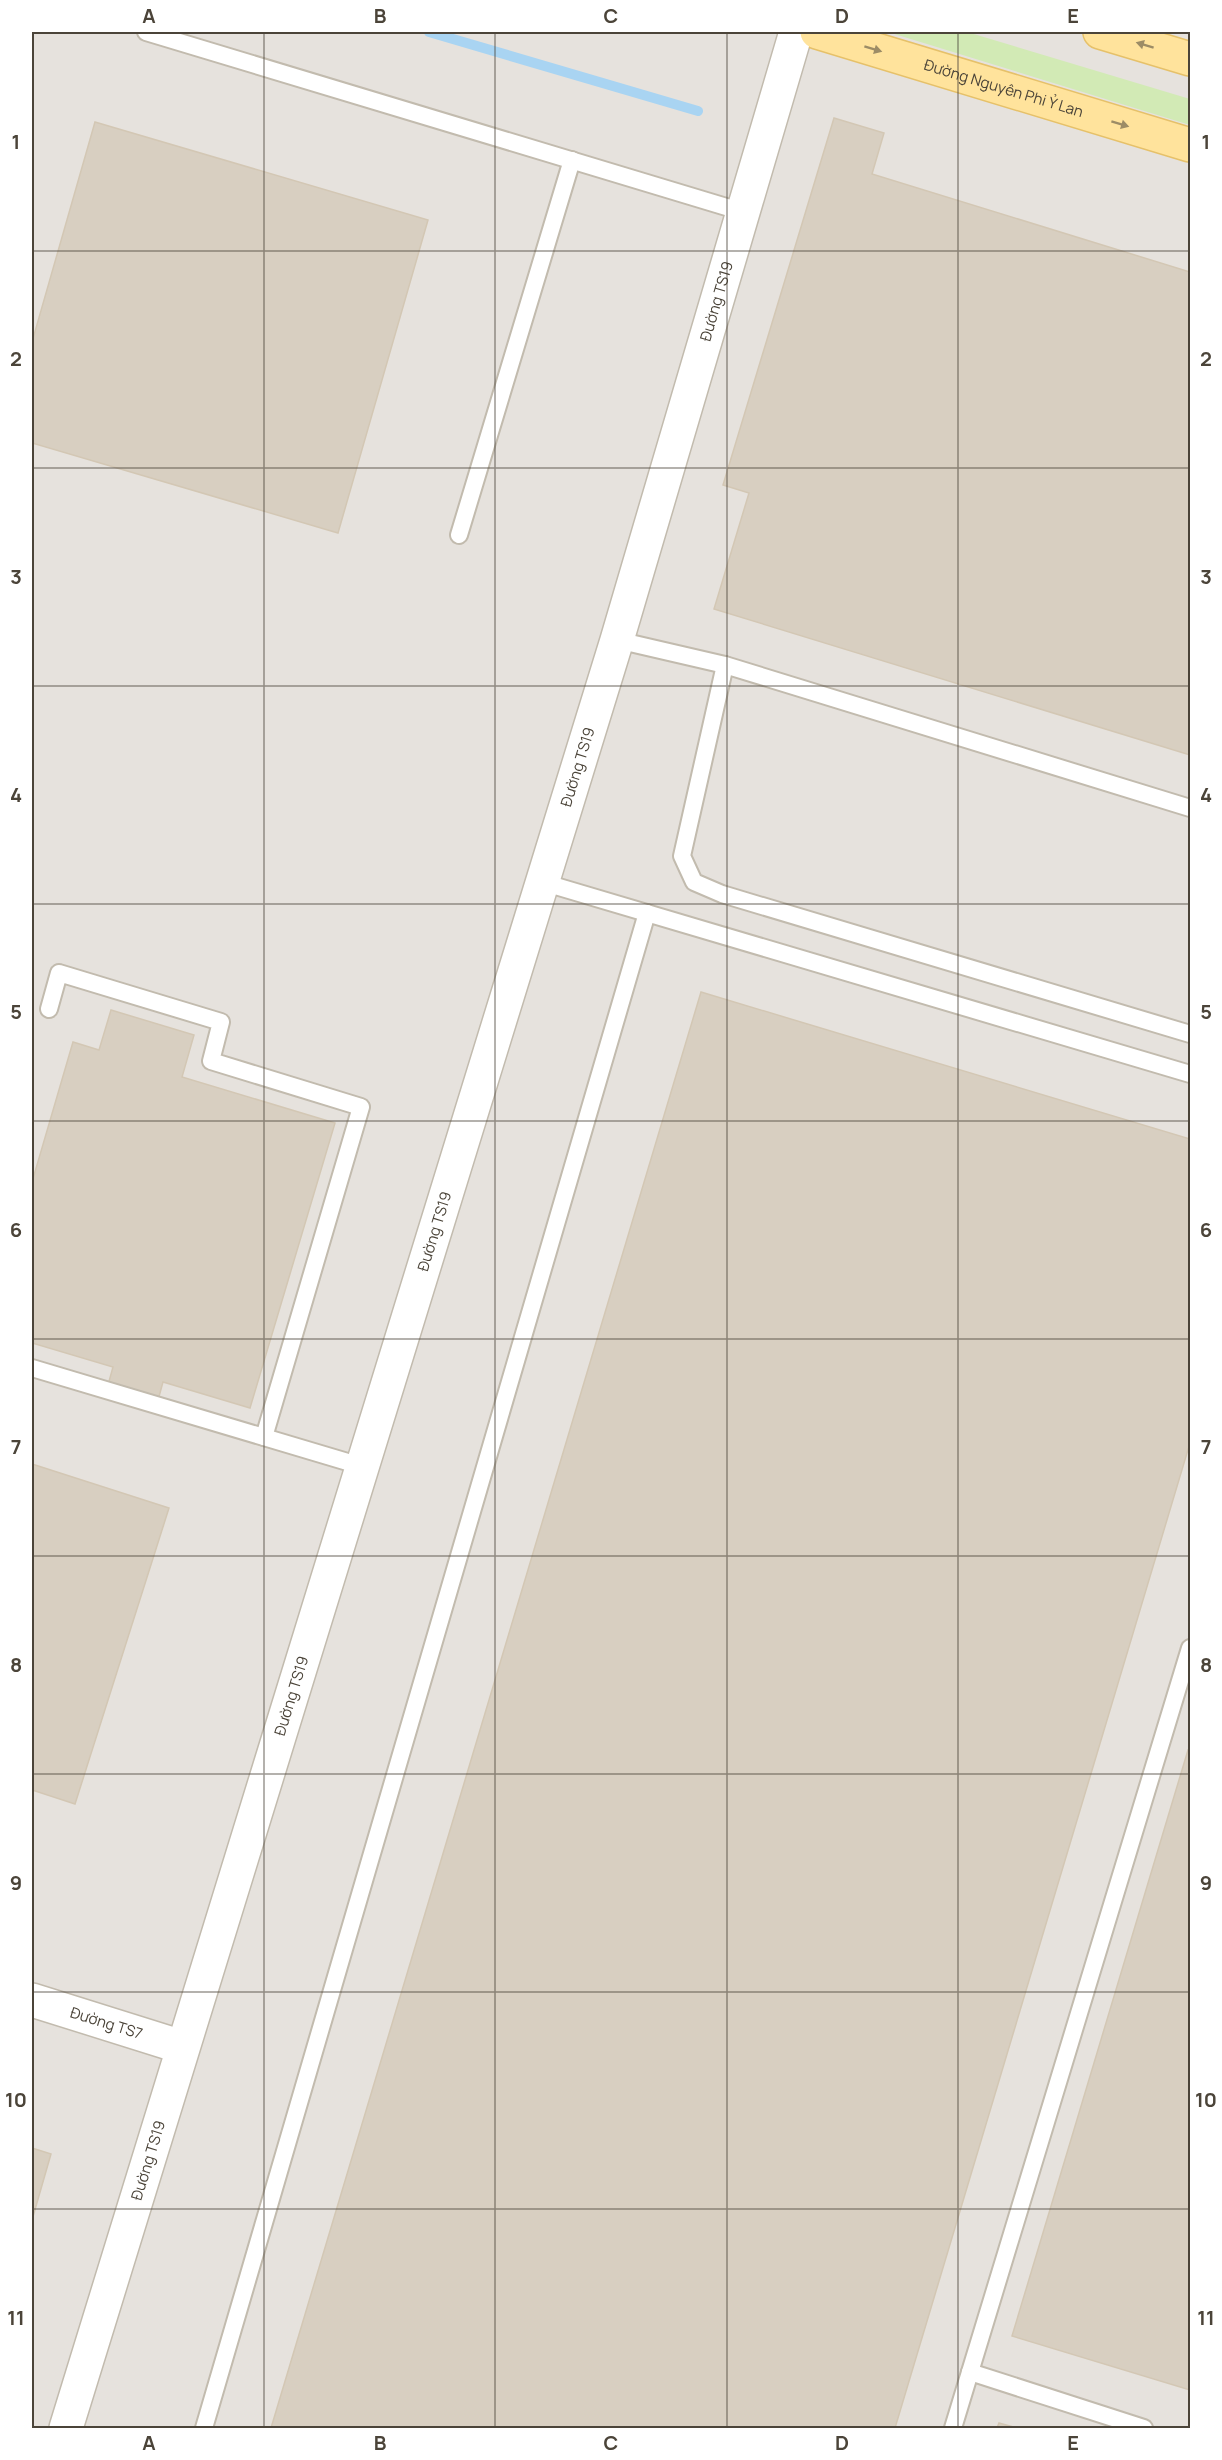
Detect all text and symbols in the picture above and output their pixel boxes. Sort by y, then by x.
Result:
text: A [142,2,156,29]
text: B [374,2,387,29]
text: C [604,2,618,29]
text: D [835,2,849,29]
text: E [1067,2,1079,29]
one-way arrow [1136,40,1154,49]
one-way arrow [864,44,882,54]
street label: Đường Nguyên Phi Ỷ Lan [922,54,1086,122]
one-way arrow [1111,120,1129,129]
text: 1 [12,128,20,155]
text: 1 [1202,128,1210,155]
street label: Đường TS19 [695,259,738,344]
text: 2 [10,345,22,372]
text: 2 [1200,345,1212,372]
text: 3 [10,563,22,590]
text: 3 [1200,563,1212,590]
street label: Đường TS19 [555,725,600,809]
text: 4 [10,781,22,808]
text: 4 [1200,781,1212,808]
text: 5 [10,998,22,1025]
text: 5 [1200,998,1212,1025]
street label: Đường TS19 [412,1189,456,1274]
text: 6 [10,1216,22,1243]
text: 6 [1200,1216,1212,1243]
text: 7 [11,1433,21,1460]
text: 7 [1201,1433,1211,1460]
text: 8 [10,1651,22,1678]
text: 8 [1200,1651,1212,1678]
street label: Đường TS19 [269,1653,313,1738]
text: 9 [10,1869,22,1896]
text: 9 [1200,1869,1212,1896]
street label: Đường TS7 [68,2002,145,2044]
text: 10 [5,2086,27,2113]
text: 10 [1195,2086,1217,2113]
street label: Đường TS19 [126,2118,170,2203]
text: 11 [7,2304,25,2331]
text: 11 [1197,2304,1215,2331]
text: A [142,2429,156,2456]
text: B [374,2429,387,2456]
text: C [604,2429,618,2456]
text: D [835,2429,849,2456]
text: E [1067,2429,1079,2456]

